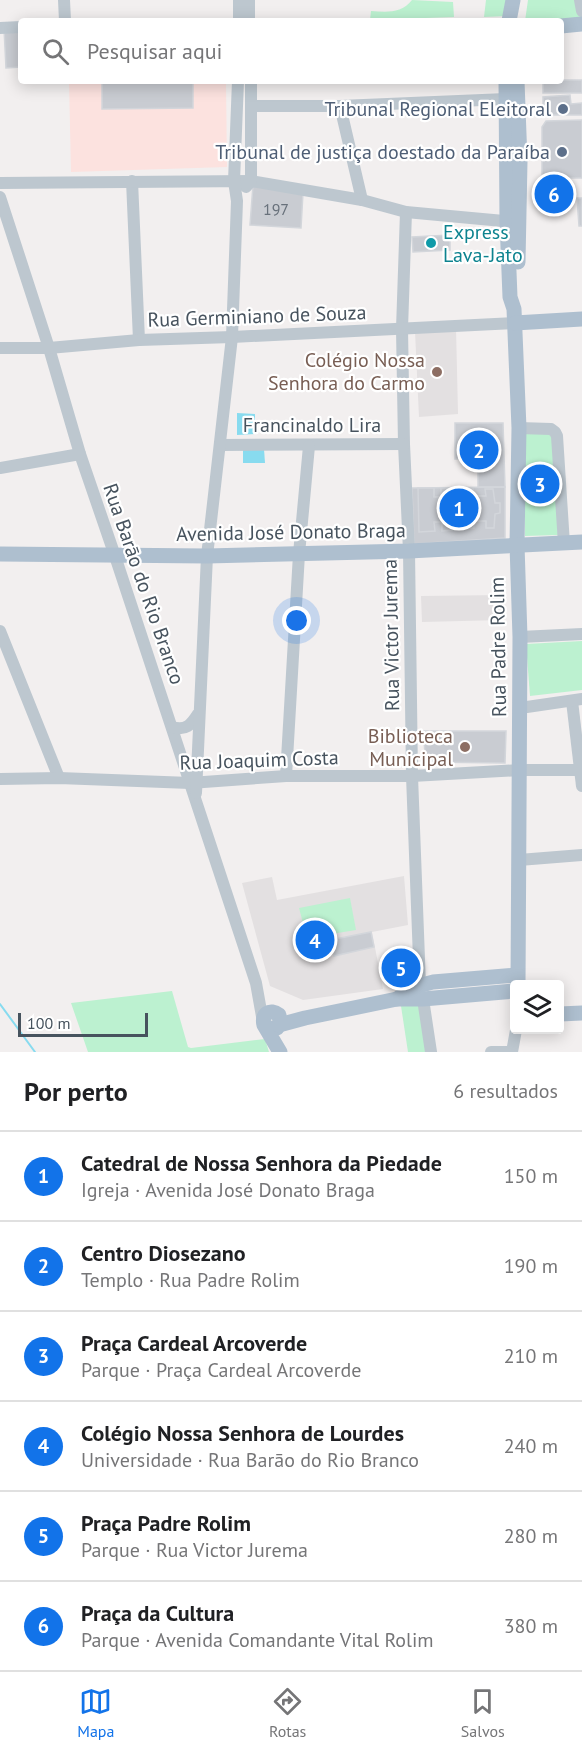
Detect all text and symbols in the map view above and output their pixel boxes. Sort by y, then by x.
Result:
search box [18,18,564,84]
icon: search [39,35,72,68]
text: Pesquisar aqui [87,37,223,65]
place label: Tribunal Regional Eleitoral [325,96,551,122]
marker: Tribunal Regional Eleitoral [556,102,570,116]
place label: Tribunal de justiça doestado da Paraíba [215,139,550,165]
marker: Tribunal de justiça doestado da Paraíba [555,145,569,159]
pin: 6 [534,172,574,216]
house number: 197 [263,199,289,219]
place label: Express Lava-Jato [443,219,523,268]
marker: Express Lava-Jato [424,236,438,250]
street label: Rua Germiniano de Souza [147,299,367,333]
place label: Colégio Nossa Senhora do Carmo [268,347,425,396]
marker: Colégio Nossa Senhora do Carmo [430,365,444,379]
street label: Francinaldo Lira [243,412,381,438]
pin: 2 [460,428,498,472]
pin: 3 [520,462,560,506]
street label: Rua Barāo do Rio Branco [97,480,191,688]
pin: 1 [440,486,478,530]
street label: Avenida José Donato Braga [176,517,406,547]
street label: Rua Victor Jurema [377,559,405,711]
street label: Rua Padre Rolim [484,577,512,717]
your location [282,606,311,635]
place label: Biblioteca Municipal [368,723,453,772]
marker: Biblioteca Municipal [458,740,472,754]
street label: Rua Joaquim Costa [179,744,339,776]
pin: 4 [296,918,334,962]
pin: 5 [382,946,420,990]
map controls [510,980,564,1034]
button: layers [510,980,564,1034]
scale bar [18,1010,148,1038]
text: 100 m [27,1013,70,1033]
text: Por perto [24,1075,128,1108]
text: 6 resultados [453,1078,558,1104]
text: Catedral de Nossa Senhora da Piedade [81,1149,442,1177]
text: 1 [38,1163,49,1189]
text: 150 m [504,1163,558,1189]
text: Igreja · Avenida José Donato Braga [81,1177,375,1203]
text: Centro Diosezano [81,1239,246,1267]
text: 2 [38,1253,49,1279]
text: 190 m [504,1253,558,1279]
text: Templo · Rua Padre Rolim [81,1267,300,1293]
text: Praça Cardeal Arcoverde [81,1329,307,1357]
text: 3 [38,1343,49,1369]
text: 210 m [504,1343,558,1369]
text: Parque · Praça Cardeal Arcoverde [81,1357,361,1383]
text: Colégio Nossa Senhora de Lourdes [81,1419,404,1447]
text: 4 [38,1433,49,1459]
text: 240 m [504,1433,558,1459]
text: Universidade · Rua Barāo do Rio Branco [81,1447,419,1473]
text: Praça Padre Rolim [81,1509,251,1537]
text: 5 [38,1523,49,1549]
text: 280 m [504,1523,558,1549]
text: Parque · Rua Victor Jurema [81,1537,308,1563]
text: Praça da Cultura [81,1599,234,1627]
text: 6 [38,1613,49,1639]
text: 380 m [504,1613,558,1639]
text: Parque · Avenida Comandante Vital Rolim [81,1627,433,1653]
tab: Mapa [77,1685,114,1741]
tab: Rotas [269,1685,306,1741]
tab: Salvos [461,1685,505,1741]

